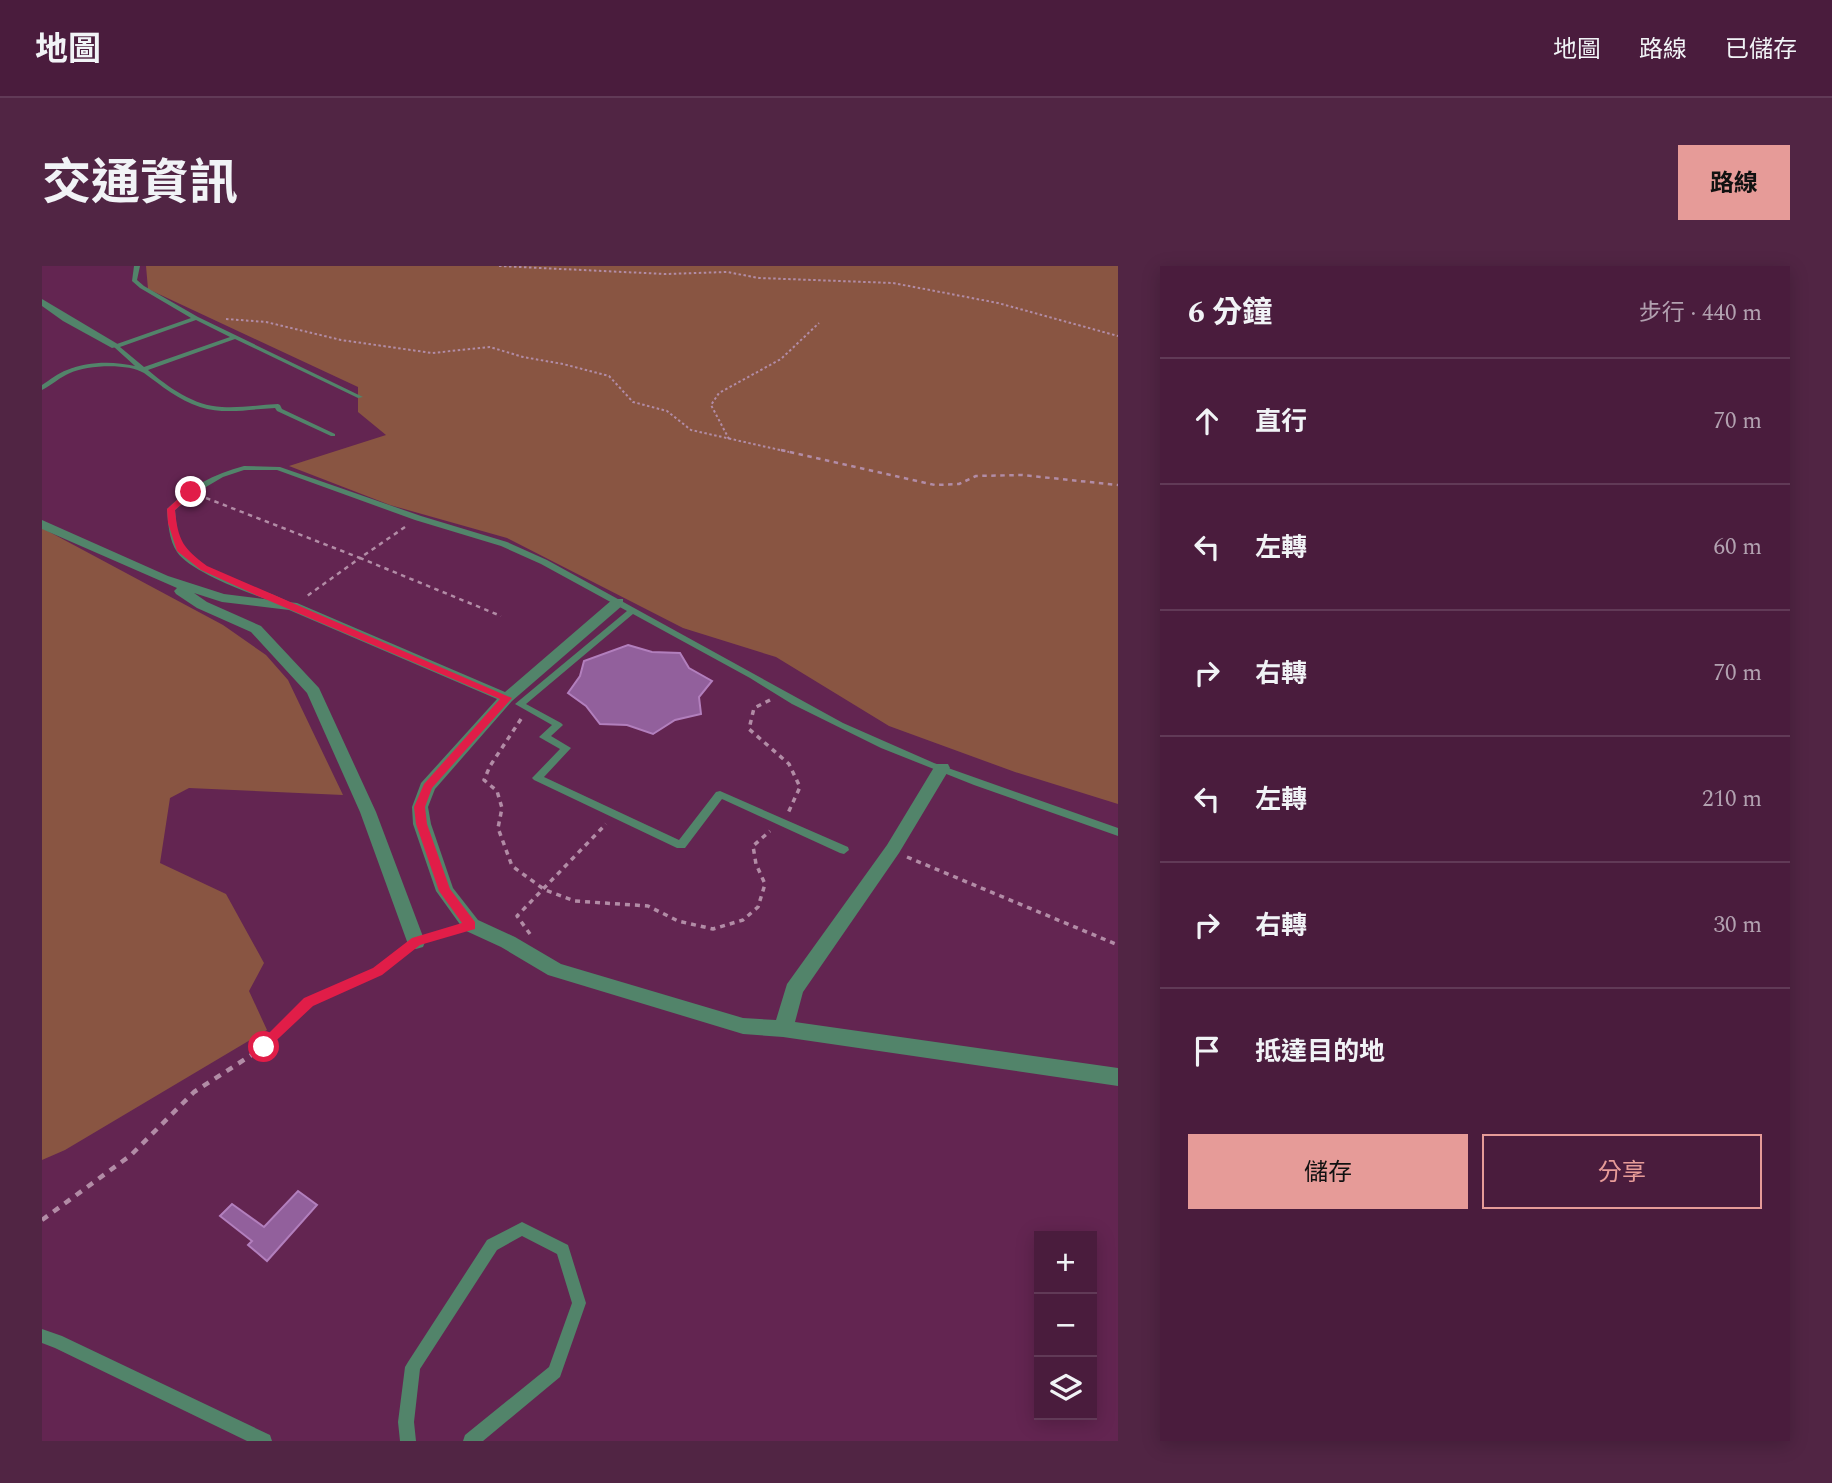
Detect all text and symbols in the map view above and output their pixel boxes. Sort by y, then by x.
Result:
text: 地圖 [35,25,101,75]
text: 地圖 [1553,32,1601,68]
text: 路線 [1639,32,1687,68]
text: 已儲存 [1725,32,1797,68]
button: 路線 [1678,145,1790,220]
text: 交通資訊 [42,147,238,222]
text: 6 分鐘 [1188,290,1272,336]
text: 步行 · 440 m [1639,296,1762,331]
icon: ahead [1188,402,1226,440]
text: 直行 [1255,402,1307,442]
text: 70 m [1713,404,1762,439]
route end [175,476,206,507]
icon: left [1188,528,1226,566]
text: 左轉 [1255,528,1307,568]
text: 60 m [1713,530,1762,565]
icon: right [1188,654,1226,692]
text: 右轉 [1255,654,1307,694]
text: 70 m [1713,656,1762,691]
icon: left [1188,780,1226,818]
text: 左轉 [1255,780,1307,820]
text: 210 m [1702,782,1762,817]
icon: right [1188,906,1226,944]
text: 右轉 [1255,906,1307,946]
text: 30 m [1713,908,1762,943]
route start [248,1031,279,1062]
icon: arrive [1188,1032,1226,1070]
text: 抵達目的地 [1255,1032,1385,1072]
button: 儲存 [1188,1134,1468,1209]
button: 分享 [1482,1134,1762,1209]
map controls [1034,1231,1097,1420]
button: + [1034,1231,1097,1294]
button: − [1034,1294,1097,1357]
button: layers [1034,1357,1097,1420]

